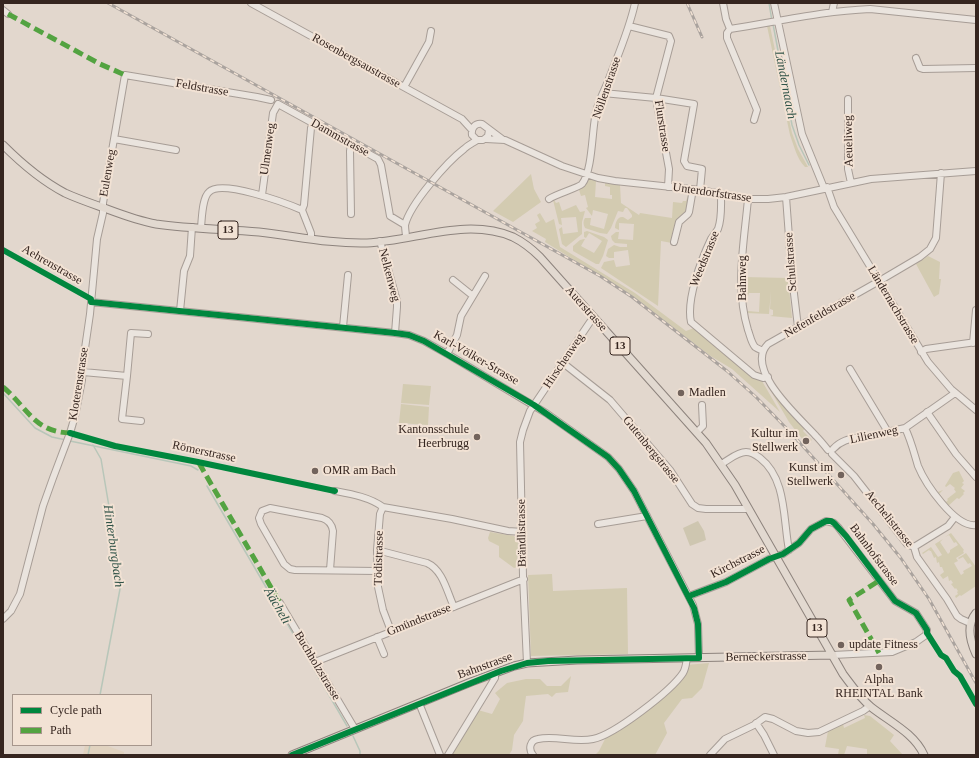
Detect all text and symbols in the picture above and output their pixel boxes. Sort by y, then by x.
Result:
street label: Rosenbergsaustrasse [309,31,403,91]
water label: Ländernaach [771,49,799,121]
street label: Nöllenstrasse [590,55,624,121]
street label: Feldstrasse [174,76,230,100]
street label: Flurstrasse [651,99,673,153]
street label: Aeueliweg [841,115,857,167]
street label: Dammstrasse [308,116,372,160]
street label: Ulmenweg [257,122,279,176]
street label: Eulenweg [97,148,119,198]
street label: Unterdorfstrasse [672,180,752,206]
road number: 13 [218,221,238,239]
street label: Weedstrasse [687,229,723,289]
street label: Schulstrasse [782,232,800,292]
street label: Aehrenstrasse [19,242,85,288]
street label: Nelkenweg [375,247,403,303]
street label: Bahnweg [736,255,750,301]
street label: Ländernachstrasse [864,263,922,347]
street label: Auerstrasse [562,283,610,335]
street label: Nefenfeldstrasse [782,289,858,341]
street label: Karl-Völker-Strasse [431,328,521,388]
street label: Hirschenweg [540,331,588,391]
road number: 13 [610,337,630,355]
street label: Kloterenstrasse [66,346,92,422]
place label: Madlen [689,386,726,400]
marker: Madlen [676,388,686,398]
street label: Gutenbergstrasse [619,413,683,487]
place label: Kantonsschule Heerbrugg [398,423,469,451]
street label: Lilienweg [849,423,899,447]
place label: Kultur im Stellwerk [751,427,798,455]
marker: Kantonsschule Heerbrugg [472,432,482,442]
marker: Kultur im Stellwerk [801,436,811,446]
street label: Römerstrasse [171,438,237,466]
place label: Kunst im Stellwerk [787,461,833,489]
place label: OMR am Bach [323,464,396,478]
marker: OMR am Bach [310,466,320,476]
marker: Kunst im Stellwerk [836,470,846,480]
street label: Aechelistrasse [862,488,916,550]
street label: Brändlistrasse [514,499,530,567]
water label: Hinterburgbach [99,504,127,588]
street label: Bahnhofstrasse [846,521,902,589]
street label: Tödistrasse [371,531,387,585]
street label: Kirchstrasse [708,542,768,582]
water label: Äächeli [260,585,294,627]
street label: Gmündstrasse [385,601,453,639]
road number: 13 [807,619,827,637]
street label: Buchholzstrasse [291,629,343,703]
place label: update Fitness [849,638,918,652]
marker: update Fitness [836,640,846,650]
street label: Bahnstrasse [456,649,514,683]
street label: Berneckerstrasse [725,649,807,665]
marker: Alpha RHEINTAL Bank [874,662,884,672]
place label: Alpha RHEINTAL Bank [835,673,923,701]
legend [12,694,152,746]
text: Cycle path [50,703,102,717]
text: Path [50,723,71,737]

